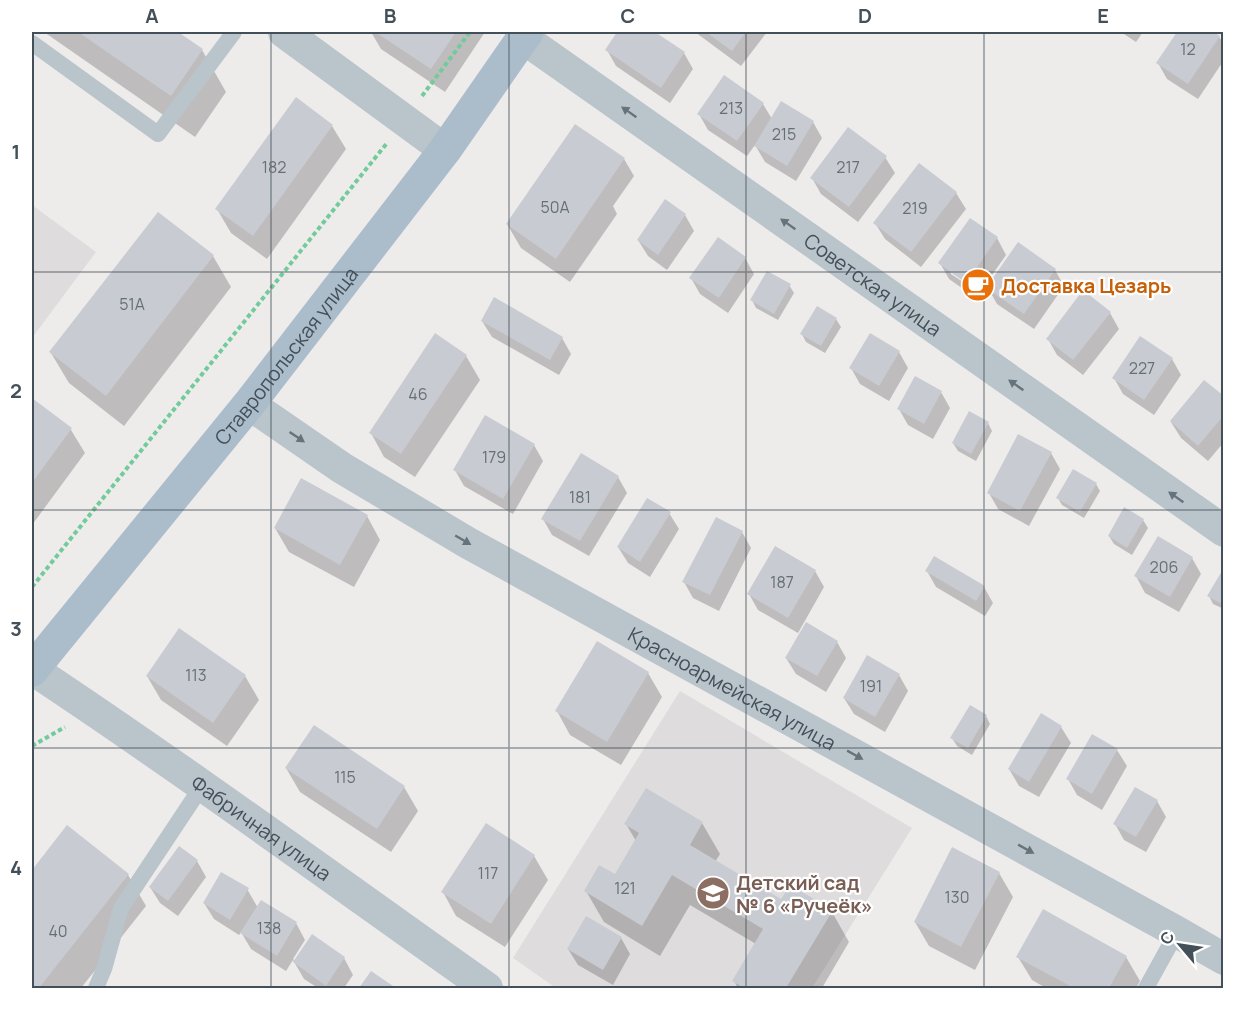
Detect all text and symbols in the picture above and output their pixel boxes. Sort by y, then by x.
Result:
text: A [145,2,159,29]
text: B [384,2,397,29]
text: C [621,2,635,29]
text: D [858,2,872,29]
text: E [1097,2,1109,29]
house number: 12 [1180,38,1196,60]
house number: 213 [719,97,743,119]
one-way arrow [621,106,637,118]
house number: 215 [772,123,796,145]
text: 1 [12,138,20,165]
house number: 182 [262,156,286,178]
house number: 217 [836,156,860,178]
house number: 50А [540,196,570,218]
house number: 219 [902,197,928,219]
one-way arrow [781,218,797,230]
street label: Советская улица [799,227,947,342]
street label: Ставропольская улица [208,261,364,450]
cafe icon: Доставка Цезарь [960,267,996,303]
place label: Доставка Цезарь [1001,272,1171,299]
house number: 51А [119,293,145,315]
house number: 227 [1129,357,1155,379]
text: 2 [10,377,22,404]
one-way arrow [1009,379,1025,391]
house number: 46 [408,383,428,405]
one-way arrow [289,431,305,443]
house number: 179 [482,446,506,468]
house number: 181 [569,486,591,508]
one-way arrow [1168,491,1184,503]
one-way arrow [455,534,471,545]
house number: 206 [1150,556,1178,578]
house number: 187 [770,571,794,593]
text: 3 [10,615,22,642]
street label: Красноармейская улица [624,620,841,756]
house number: 113 [185,664,207,686]
house number: 191 [860,675,882,697]
one-way arrow [847,750,864,760]
house number: 115 [334,766,356,788]
street label: Фабричная улица [186,769,337,886]
one-way arrow [1018,844,1035,854]
text: 4 [10,854,22,881]
house number: 117 [478,862,498,884]
place label: Детский сад № 6 «Ручеёк» [736,869,873,919]
school or university icon: Детский сад № 6 «Ручеёк» [695,875,731,911]
house number: 121 [614,877,636,899]
house number: 130 [945,886,969,908]
north arrow [1150,915,1210,975]
house number: 138 [257,917,281,939]
house number: 40 [48,920,68,942]
text: С [1154,927,1179,948]

